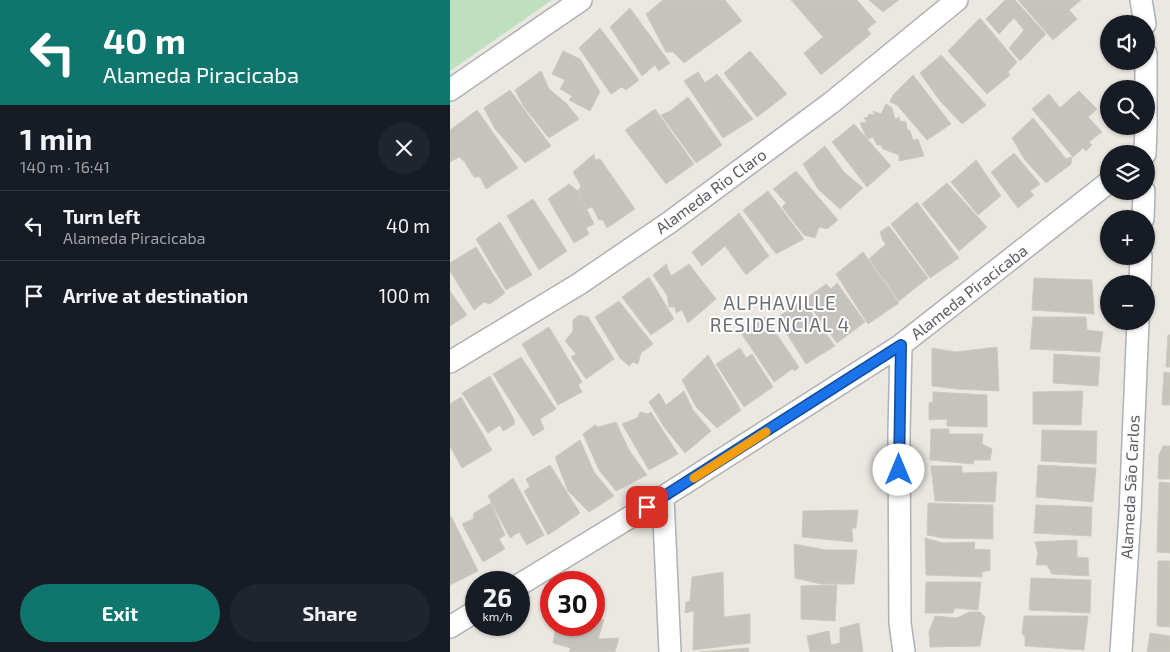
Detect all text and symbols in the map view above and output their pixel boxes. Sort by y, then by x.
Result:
map controls [1100,15,1155,330]
button: sound [1100,15,1155,70]
text: 40 m [103,19,186,61]
icon: left [20,20,85,85]
text: Alameda Piracicaba [103,61,299,87]
button: search [1100,80,1155,135]
text: 1 min [20,120,92,156]
button: close [378,122,430,174]
street label: Alameda Rio Claro [652,144,770,237]
button: layers [1100,145,1155,200]
text: 140 m · 16:41 [20,157,110,176]
text: Turn left [63,205,140,228]
button: + [1100,210,1155,265]
icon: left [20,212,48,240]
text: 40 m [386,214,430,237]
text: Alameda Piracicaba [63,228,206,247]
street label: Alameda Piracicaba [907,240,1031,343]
button: − [1100,275,1155,330]
icon: arrive [20,282,48,310]
text: Arrive at destination [63,284,248,307]
text: 100 m [379,284,430,307]
district label: ALPHAVILLE RESIDENCIAL 4 [710,291,850,336]
street label: Alameda São Carlos [1116,414,1143,560]
position arrow [872,443,924,495]
pin [626,486,668,528]
icon: arrive [633,493,661,521]
speed limit sign: 30 [540,571,605,636]
text: 26 [483,582,512,612]
button: Exit [20,584,220,642]
button: Share [230,584,430,642]
text: km/h [483,609,512,623]

